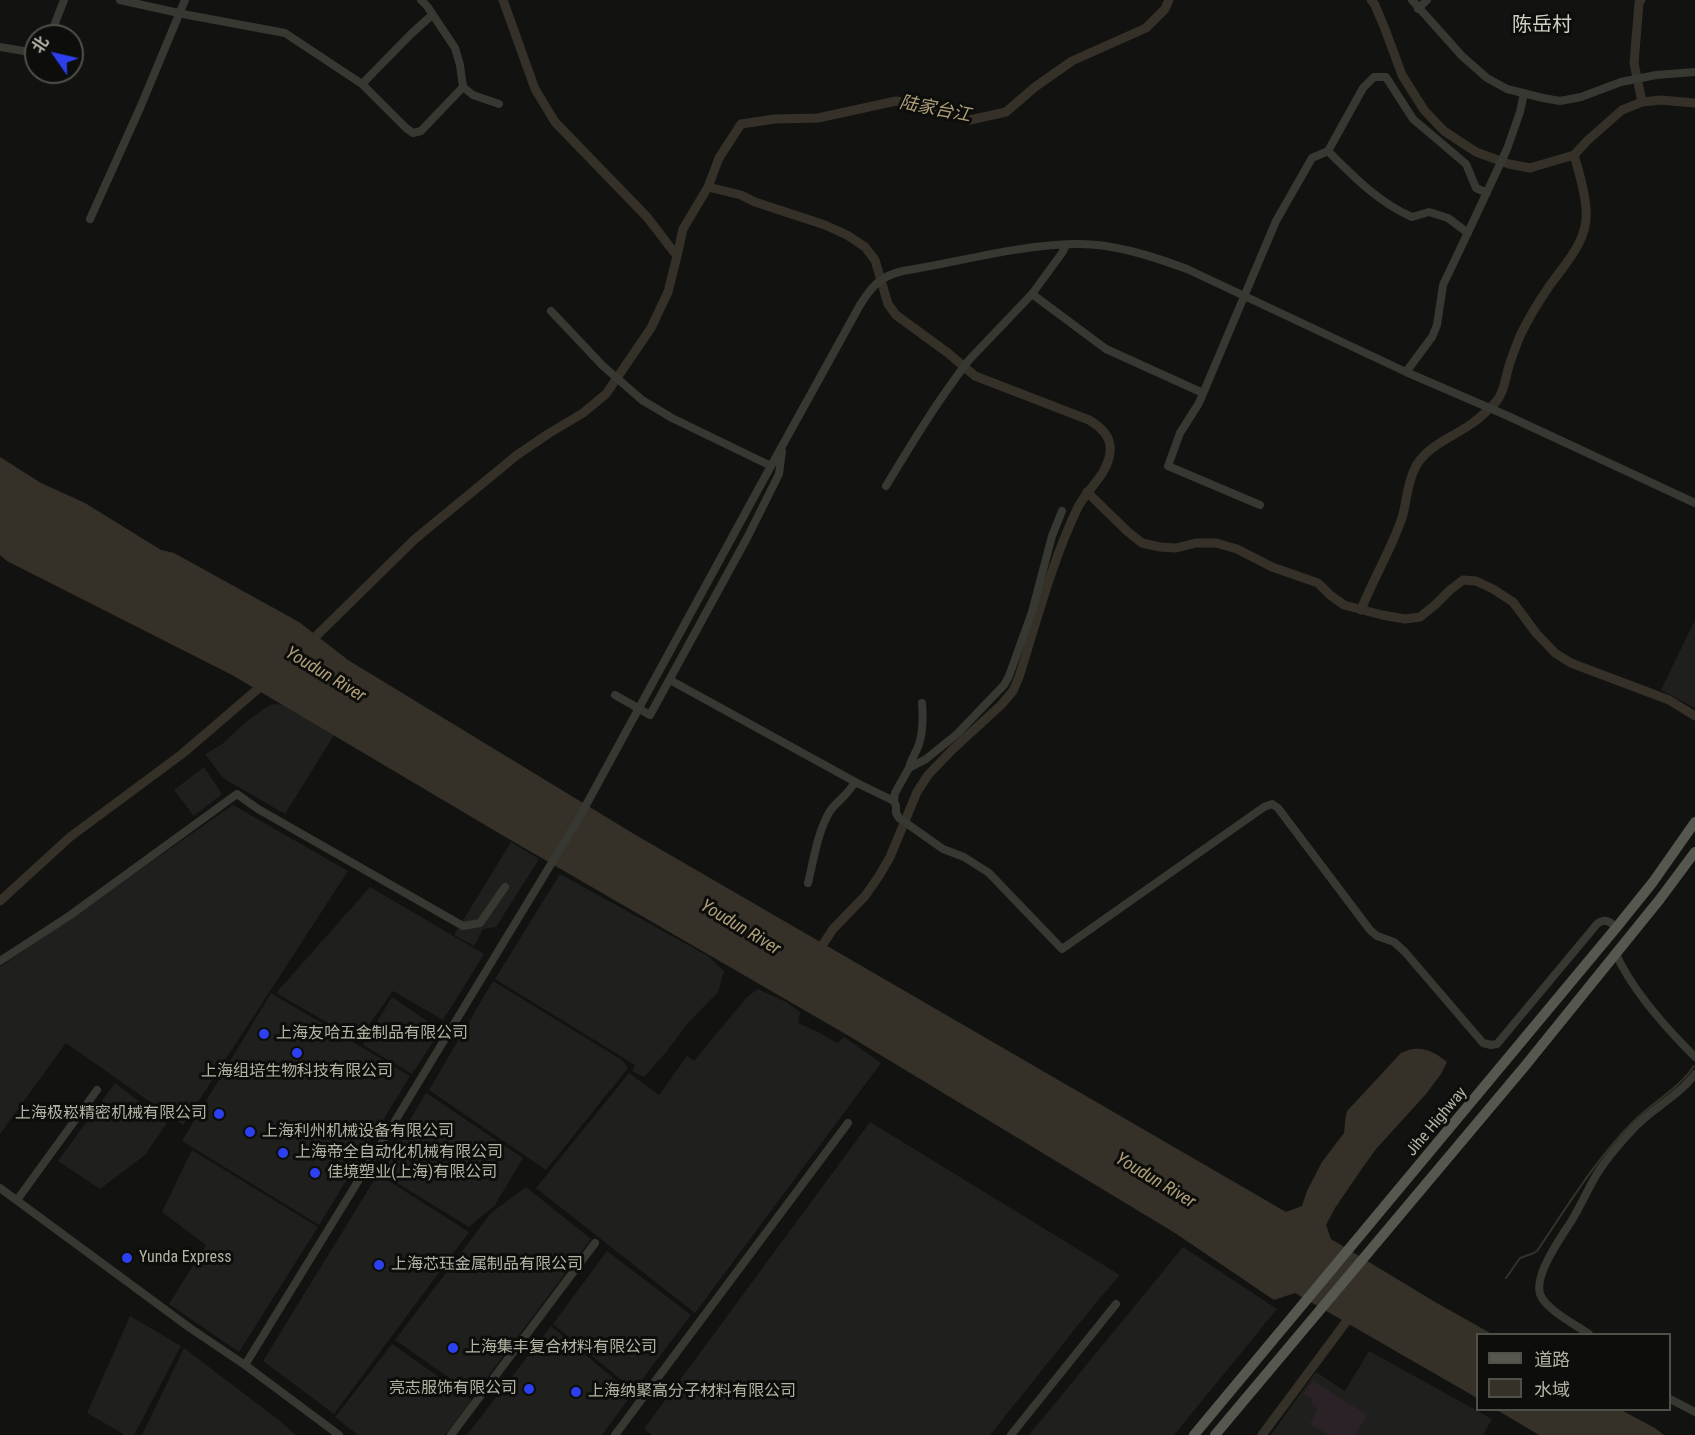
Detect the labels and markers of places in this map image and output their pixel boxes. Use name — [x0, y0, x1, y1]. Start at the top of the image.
place label: 上海友哈五金制品有限公司 — [276, 1024, 468, 1044]
marker: 上海友哈五金制品有限公司 — [257, 1027, 271, 1041]
marker: 上海组培生物科技有限公司 — [290, 1046, 304, 1060]
place label: 上海组培生物科技有限公司 — [201, 1062, 393, 1082]
place label: 上海极崧精密机械有限公司 — [15, 1104, 207, 1124]
marker: 上海极崧精密机械有限公司 — [212, 1107, 226, 1121]
place label: 上海利州机械设备有限公司 — [262, 1122, 454, 1142]
marker: 上海利州机械设备有限公司 — [243, 1125, 257, 1139]
place label: 上海帝全自动化机械有限公司 — [295, 1143, 503, 1163]
marker: 上海帝全自动化机械有限公司 — [276, 1146, 290, 1160]
place label: 佳境塑业(上海)有限公司 — [327, 1163, 497, 1183]
marker: 佳境塑业(上海)有限公司 — [308, 1166, 322, 1180]
place label: Yunda Express — [139, 1248, 232, 1268]
marker: Yunda Express — [120, 1251, 134, 1265]
place label: 上海芯珏金属制品有限公司 — [391, 1255, 583, 1275]
marker: 上海芯珏金属制品有限公司 — [372, 1258, 386, 1272]
place label: 上海集丰复合材料有限公司 — [465, 1338, 657, 1358]
marker: 上海集丰复合材料有限公司 — [446, 1341, 460, 1355]
place label: 亮志服饰有限公司 — [389, 1379, 517, 1399]
marker: 亮志服饰有限公司 — [522, 1382, 536, 1396]
place label: 上海纳聚高分子材料有限公司 — [588, 1382, 796, 1402]
marker: 上海纳聚高分子材料有限公司 — [569, 1385, 583, 1399]

